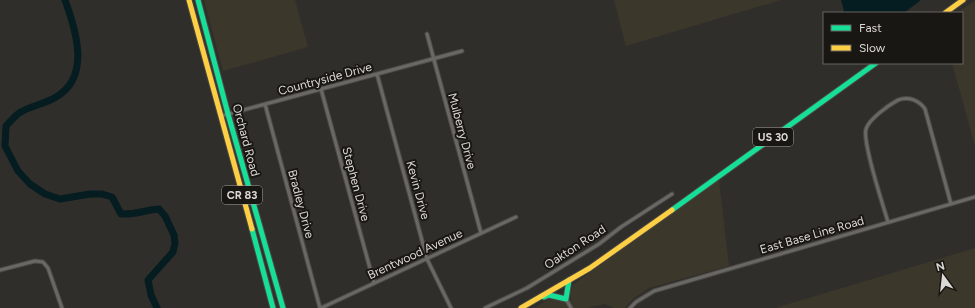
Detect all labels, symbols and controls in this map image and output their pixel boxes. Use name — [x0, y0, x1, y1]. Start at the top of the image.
legend — [823, 12, 963, 64]
text: Fast — [859, 21, 882, 35]
text: Slow — [859, 41, 886, 55]
street label: Countryside Drive — [277, 60, 374, 98]
street label: Mulberry Drive — [445, 91, 479, 171]
street label: Orchard Road — [230, 102, 262, 178]
road number: US 30 — [753, 128, 793, 146]
street label: Stephen Drive — [339, 145, 373, 223]
street label: Kevin Drive — [403, 159, 433, 221]
street label: Bradley Drive — [285, 168, 317, 240]
road number: CR 83 — [222, 186, 262, 204]
street label: East Base Line Road — [758, 213, 866, 257]
street label: Oakton Road — [542, 222, 608, 272]
street label: Brentwood Avenue — [365, 226, 465, 282]
north arrow — [923, 256, 963, 296]
text: N — [935, 259, 946, 274]

